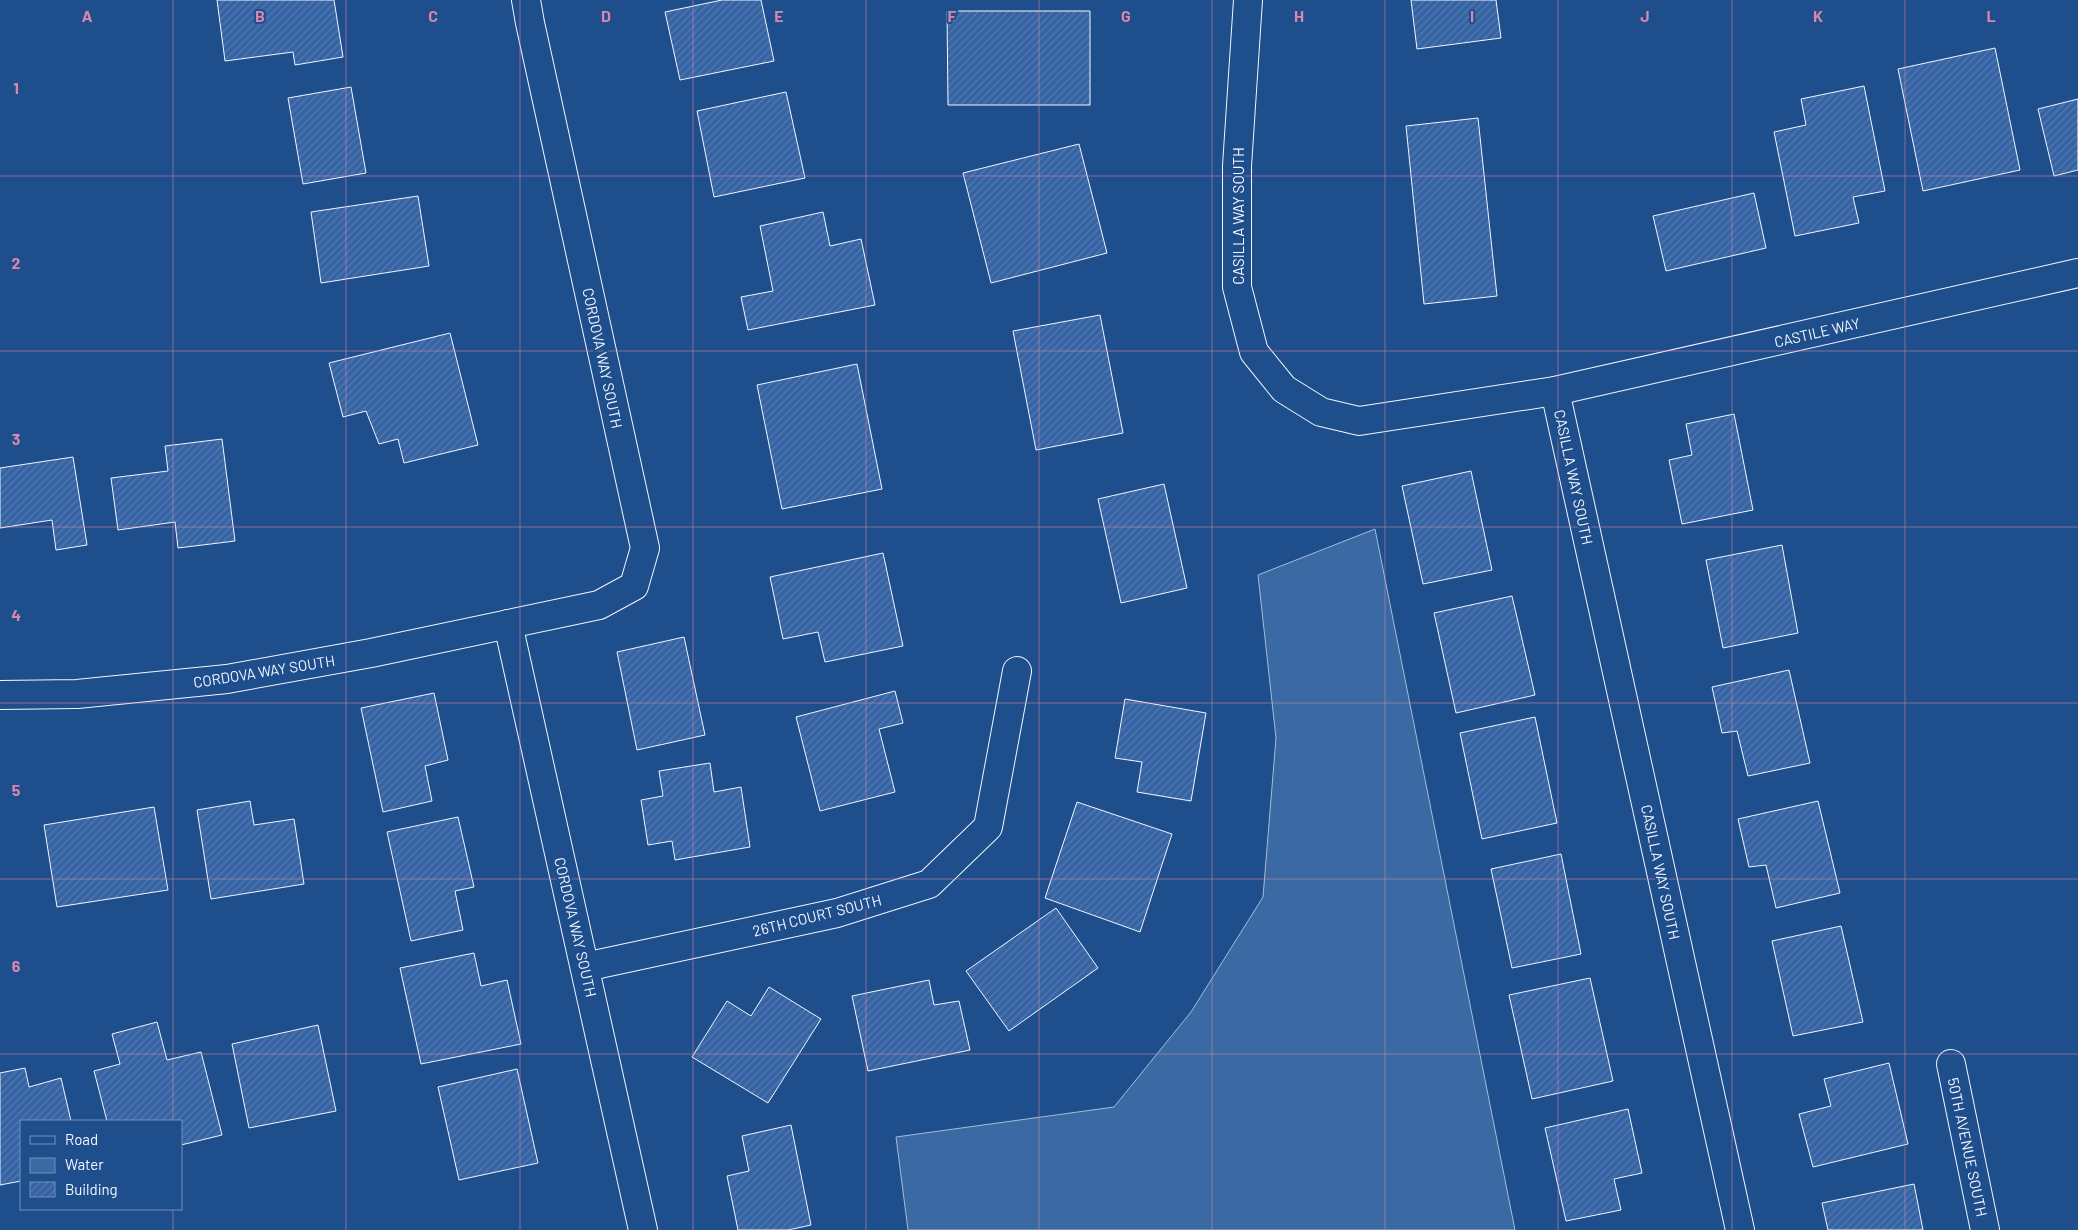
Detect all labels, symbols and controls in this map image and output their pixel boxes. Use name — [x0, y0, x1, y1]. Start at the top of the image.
text: A — [82, 6, 93, 25]
text: B — [255, 6, 265, 25]
text: C — [428, 6, 438, 25]
text: D — [601, 6, 611, 25]
text: E — [774, 6, 784, 25]
text: F — [948, 6, 957, 25]
text: G — [1121, 6, 1131, 25]
text: H — [1294, 6, 1304, 25]
text: I — [1470, 6, 1474, 25]
text: J — [1640, 6, 1650, 25]
text: K — [1813, 6, 1823, 25]
text: L — [1986, 6, 1996, 25]
text: 1 — [13, 78, 19, 97]
street label: CASILLA WAY SOUTH — [1229, 147, 1247, 285]
text: 2 — [12, 253, 21, 272]
street label: CORDOVA WAY SOUTH — [579, 286, 627, 430]
street label: CASTILE WAY — [1772, 313, 1862, 351]
street label: CASILLA WAY SOUTH — [1551, 408, 1597, 546]
text: 3 — [12, 429, 20, 448]
text: 4 — [11, 605, 21, 624]
street label: CORDOVA WAY SOUTH — [192, 651, 336, 691]
text: 5 — [12, 780, 21, 799]
street label: CASILLA WAY SOUTH — [1638, 803, 1684, 941]
street label: CORDOVA WAY SOUTH — [551, 855, 601, 999]
street label: 26TH COURT SOUTH — [751, 890, 883, 940]
text: 6 — [12, 956, 21, 975]
street label: 50TH AVENUE SOUTH — [1944, 1076, 1992, 1218]
legend — [20, 1120, 182, 1210]
text: Road — [65, 1130, 98, 1148]
text: Water — [65, 1155, 104, 1173]
text: Building — [65, 1180, 118, 1198]

